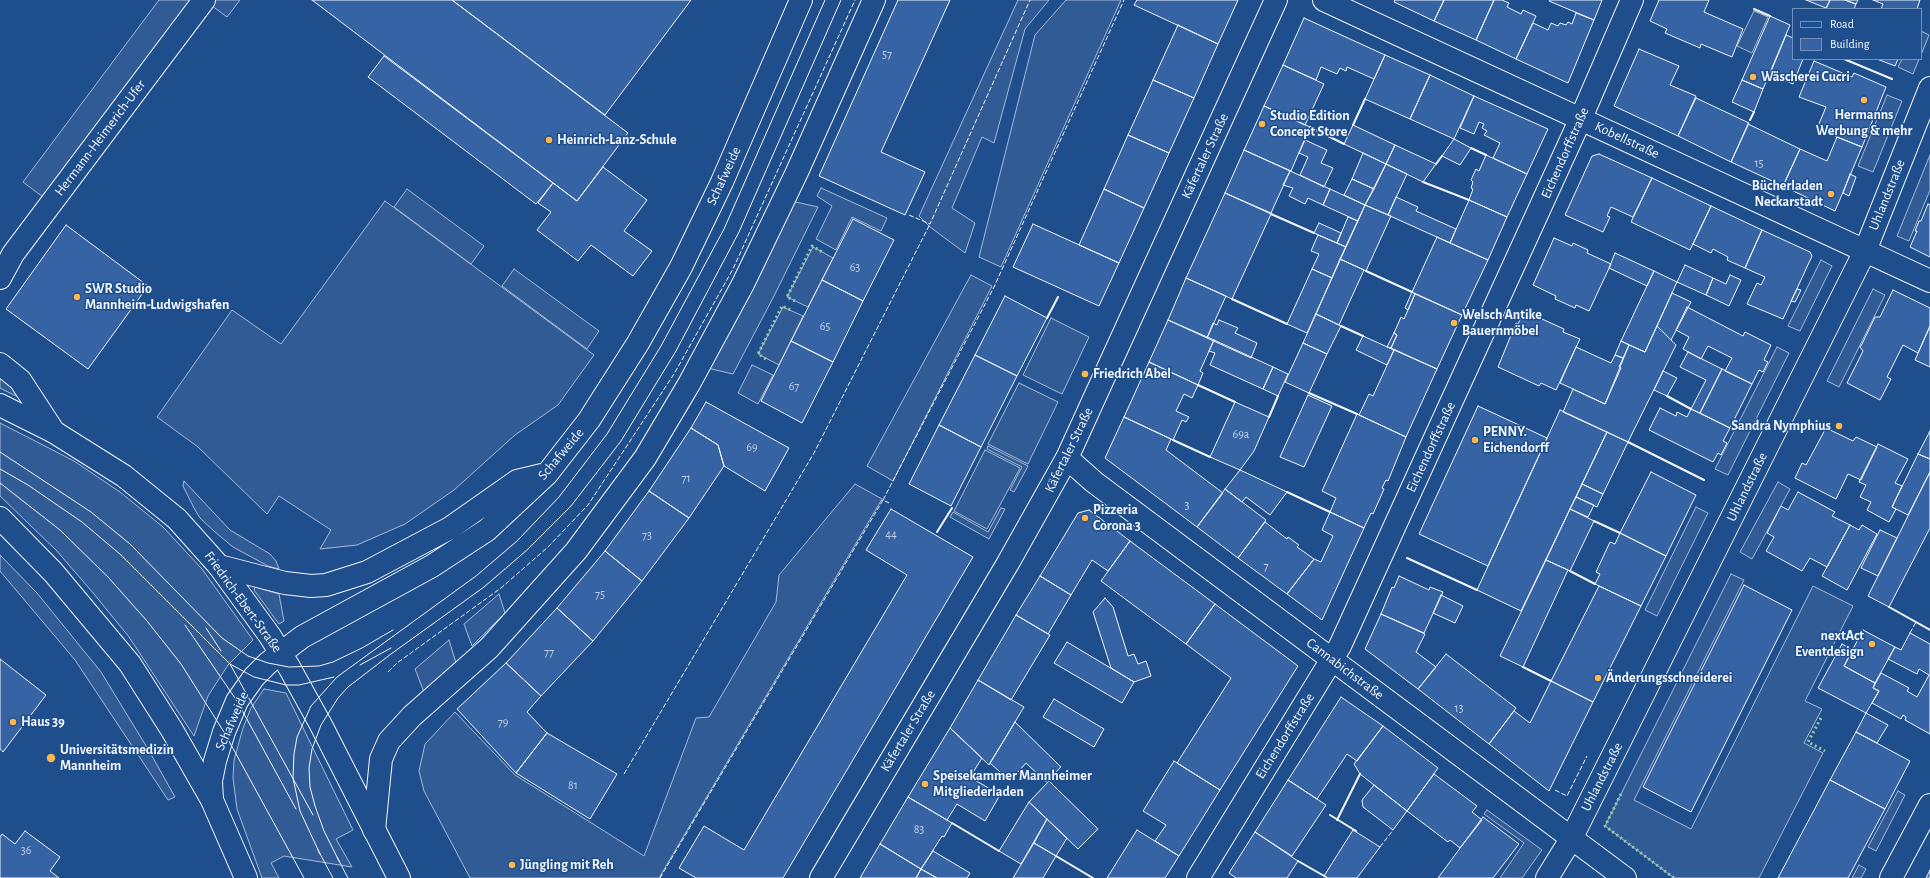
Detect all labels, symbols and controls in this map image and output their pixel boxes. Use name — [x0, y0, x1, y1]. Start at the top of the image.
legend — [1792, 8, 1922, 60]
text: Road — [1830, 18, 1854, 30]
text: Building — [1830, 38, 1870, 50]
house number: 57 — [882, 47, 892, 61]
place label: Wäscherei Cucri — [1761, 69, 1850, 85]
marker: Wäscherei Cucri — [1748, 72, 1758, 82]
street label: Hermann-Heimerich-Ufer — [51, 77, 149, 199]
marker: Hermanns Werbung & mehr — [1859, 95, 1869, 105]
street label: Eichendorffstraße — [1537, 105, 1593, 201]
place label: Hermanns Werbung & mehr — [1816, 107, 1912, 140]
place label: Studio Edition Concept Store — [1270, 108, 1350, 140]
street label: Käfertaler Straße — [1178, 110, 1232, 202]
street label: Kobellstraße — [1592, 118, 1662, 162]
marker: Studio Edition Concept Store — [1257, 119, 1267, 129]
place label: Heinrich-Lanz-Schule — [557, 132, 677, 148]
marker: Heinrich-Lanz-Schule — [544, 135, 554, 145]
street label: Schafweide — [703, 144, 745, 208]
house number: 15 — [1754, 156, 1764, 170]
street label: Uhlandstraße — [1865, 157, 1909, 233]
place label: Bücherladen Neckarstadt — [1752, 178, 1823, 210]
marker: Bücherladen Neckarstadt — [1826, 189, 1836, 199]
house number: 63 — [850, 260, 860, 274]
place label: SWR Studio Mannheim-Ludwigshafen — [85, 281, 229, 314]
marker: SWR Studio Mannheim-Ludwigshafen — [72, 292, 82, 302]
place label: Welsch Antike Bauernmöbel — [1462, 307, 1542, 340]
marker: Welsch Antike Bauernmöbel — [1449, 318, 1459, 328]
house number: 65 — [820, 319, 830, 333]
place label: Friedrich Abel — [1093, 366, 1171, 382]
marker: Friedrich Abel — [1080, 369, 1090, 379]
house number: 67 — [789, 379, 799, 393]
street label: Eichendorffstraße — [1403, 399, 1459, 495]
street label: Käfertaler Straße — [1041, 405, 1097, 495]
place label: Sandra Nymphius — [1731, 418, 1831, 434]
marker: Sandra Nymphius — [1834, 421, 1844, 431]
place label: PENNY. Eichendorff — [1483, 424, 1549, 456]
street label: Schafweide — [534, 425, 588, 483]
house number: 69a — [1233, 427, 1249, 441]
marker: PENNY. Eichendorff — [1470, 435, 1480, 445]
house number: 69 — [746, 440, 758, 454]
street label: Uhlandstraße — [1723, 450, 1771, 524]
house number: 71 — [681, 471, 691, 485]
house number: 3 — [1185, 498, 1189, 512]
place label: Pizzeria Corona 3 — [1093, 502, 1141, 534]
marker: Pizzeria Corona 3 — [1080, 513, 1090, 523]
house number: 44 — [885, 527, 897, 541]
house number: 73 — [642, 528, 652, 542]
street label: Friedrich-Ebert-Straße — [201, 548, 285, 656]
house number: 7 — [1263, 559, 1269, 573]
house number: 75 — [595, 587, 605, 601]
place label: nextAct Eventdesign — [1795, 628, 1864, 660]
street label: Cannabichstraße — [1303, 635, 1387, 703]
marker: nextAct Eventdesign — [1867, 639, 1877, 649]
house number: 77 — [544, 645, 554, 659]
place label: Änderungsschneiderei — [1606, 670, 1732, 686]
marker: Änderungsschneiderei — [1593, 673, 1603, 683]
street label: Käfertaler Straße — [877, 687, 939, 775]
street label: Schafweide — [212, 689, 252, 753]
street label: Eichendorffstraße — [1252, 690, 1318, 782]
house number: 13 — [1454, 701, 1464, 715]
place label: Haus 39 — [21, 714, 65, 730]
house number: 79 — [498, 715, 508, 729]
marker: Haus 39 — [8, 717, 18, 727]
street label: Uhlandstraße — [1577, 740, 1627, 814]
place label: Universitätsmedizin Mannheim — [60, 742, 174, 774]
marker: Universitätsmedizin Mannheim — [45, 752, 57, 764]
place label: Speisekammer Mannheimer Mitgliederladen — [933, 768, 1092, 800]
house number: 81 — [568, 778, 578, 792]
marker: Speisekammer Mannheimer Mitgliederladen — [920, 779, 930, 789]
house number: 83 — [914, 822, 924, 836]
house number: 36 — [21, 843, 31, 857]
place label: Jüngling mit Reh — [520, 857, 614, 873]
marker: Jüngling mit Reh — [507, 860, 517, 870]

